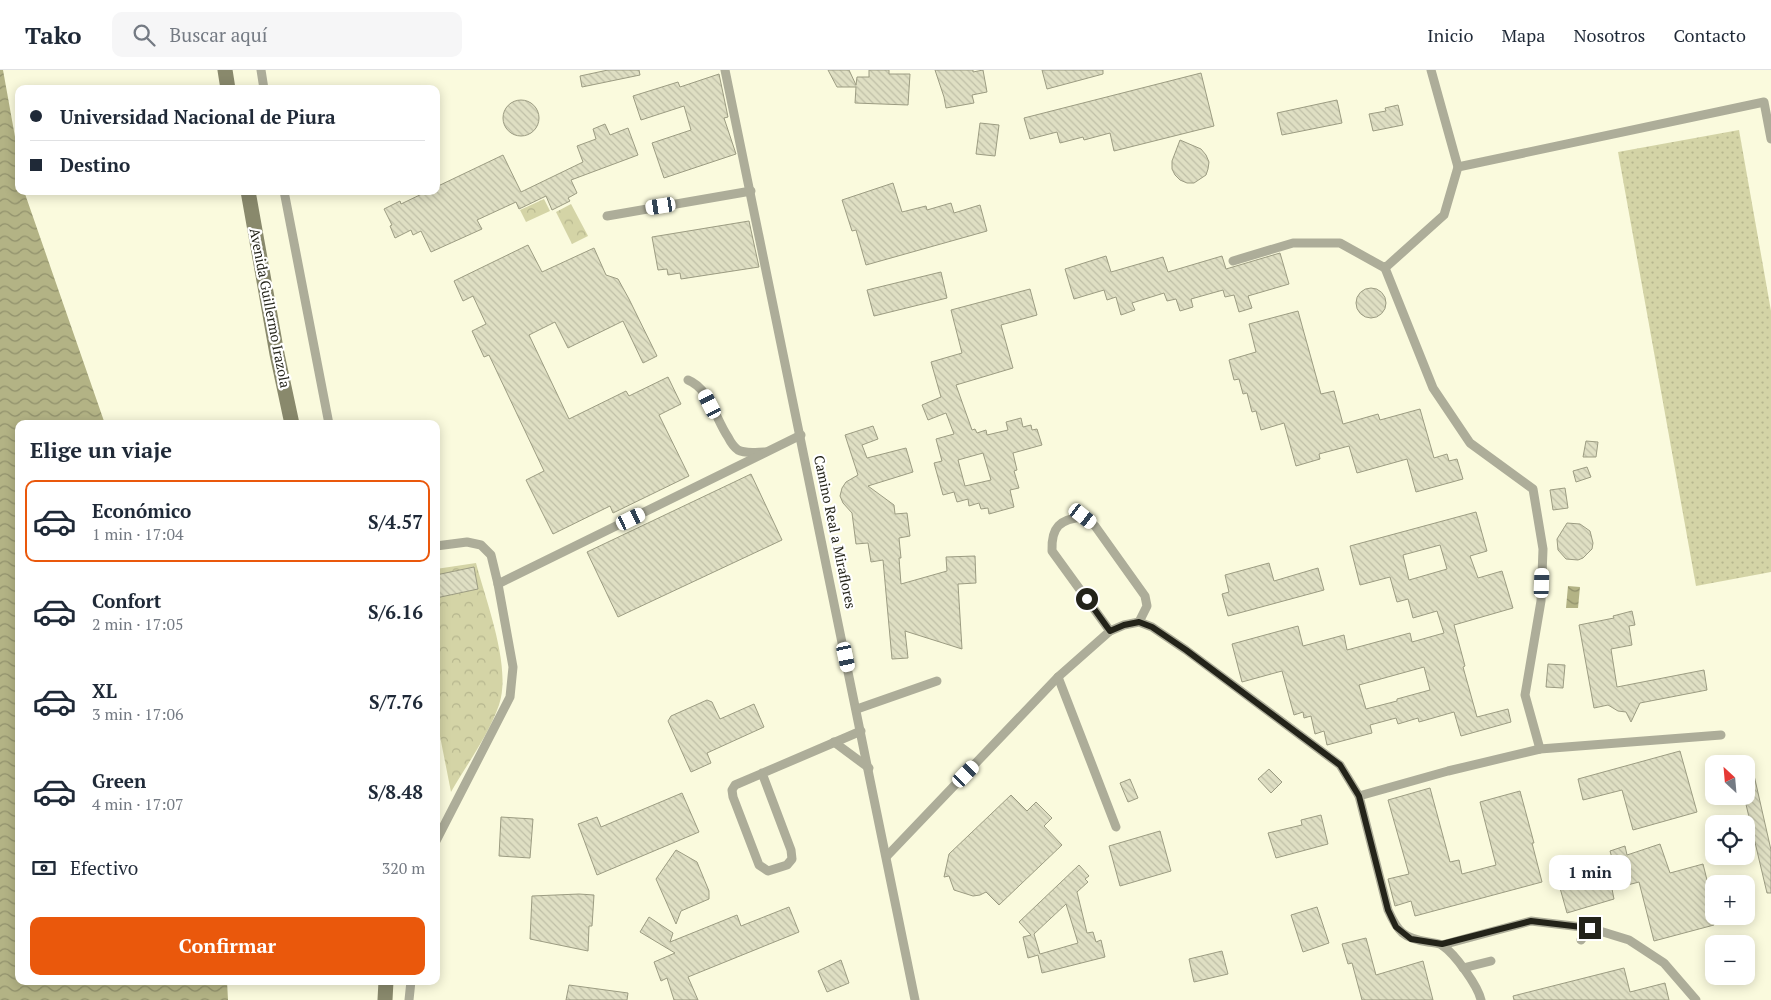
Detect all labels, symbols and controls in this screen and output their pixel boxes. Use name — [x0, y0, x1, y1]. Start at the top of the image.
search box — [112, 12, 462, 57]
text: Tako — [25, 19, 82, 51]
icon: search — [130, 21, 158, 49]
text: Buscar aquí — [170, 22, 267, 47]
text: Inicio — [1427, 23, 1473, 47]
text: Mapa — [1501, 23, 1545, 47]
text: Nosotros — [1573, 23, 1645, 47]
text: Contacto — [1673, 23, 1746, 47]
text: Universidad Nacional de Piura — [60, 104, 336, 129]
text: Destino — [60, 152, 130, 177]
car — [645, 196, 676, 216]
street label: Avenida Guillermo Irazola — [246, 226, 295, 389]
car — [696, 387, 723, 421]
text: Elige un viaje — [30, 435, 172, 464]
street label: Camino Real a Miraflores — [810, 453, 861, 610]
text: Económico — [92, 498, 191, 523]
icon: car — [32, 499, 77, 544]
car — [1066, 501, 1099, 531]
car — [614, 506, 647, 532]
text: S/4.57 — [368, 509, 423, 534]
text: 1 min · 17:04 — [92, 523, 184, 545]
car — [1533, 568, 1550, 598]
text: Confort — [92, 588, 161, 613]
route start — [1076, 588, 1098, 610]
icon: car — [32, 589, 77, 634]
text: S/6.16 — [368, 599, 423, 624]
text: 2 min · 17:05 — [92, 613, 184, 635]
car — [835, 641, 856, 673]
text: XL — [92, 678, 117, 703]
icon: car — [32, 679, 77, 724]
text: S/7.76 — [369, 689, 423, 714]
text: 3 min · 17:06 — [92, 703, 184, 725]
north arrow — [1705, 755, 1755, 805]
map controls — [1705, 755, 1755, 985]
car — [950, 758, 981, 790]
text: Green — [92, 768, 146, 793]
icon: car — [32, 769, 77, 814]
text: S/8.48 — [368, 779, 423, 804]
text: 4 min · 17:07 — [92, 793, 184, 815]
button: locate — [1705, 815, 1755, 865]
icon: cash — [30, 854, 58, 882]
text: Efectivo — [70, 855, 138, 880]
callout: 1 min — [1549, 856, 1631, 890]
text: 320 m — [382, 857, 425, 879]
text: 1 min — [1568, 861, 1612, 883]
button: + — [1705, 875, 1755, 925]
button: Confirmar — [30, 917, 425, 975]
route end — [1579, 917, 1601, 939]
button: − — [1705, 935, 1755, 985]

